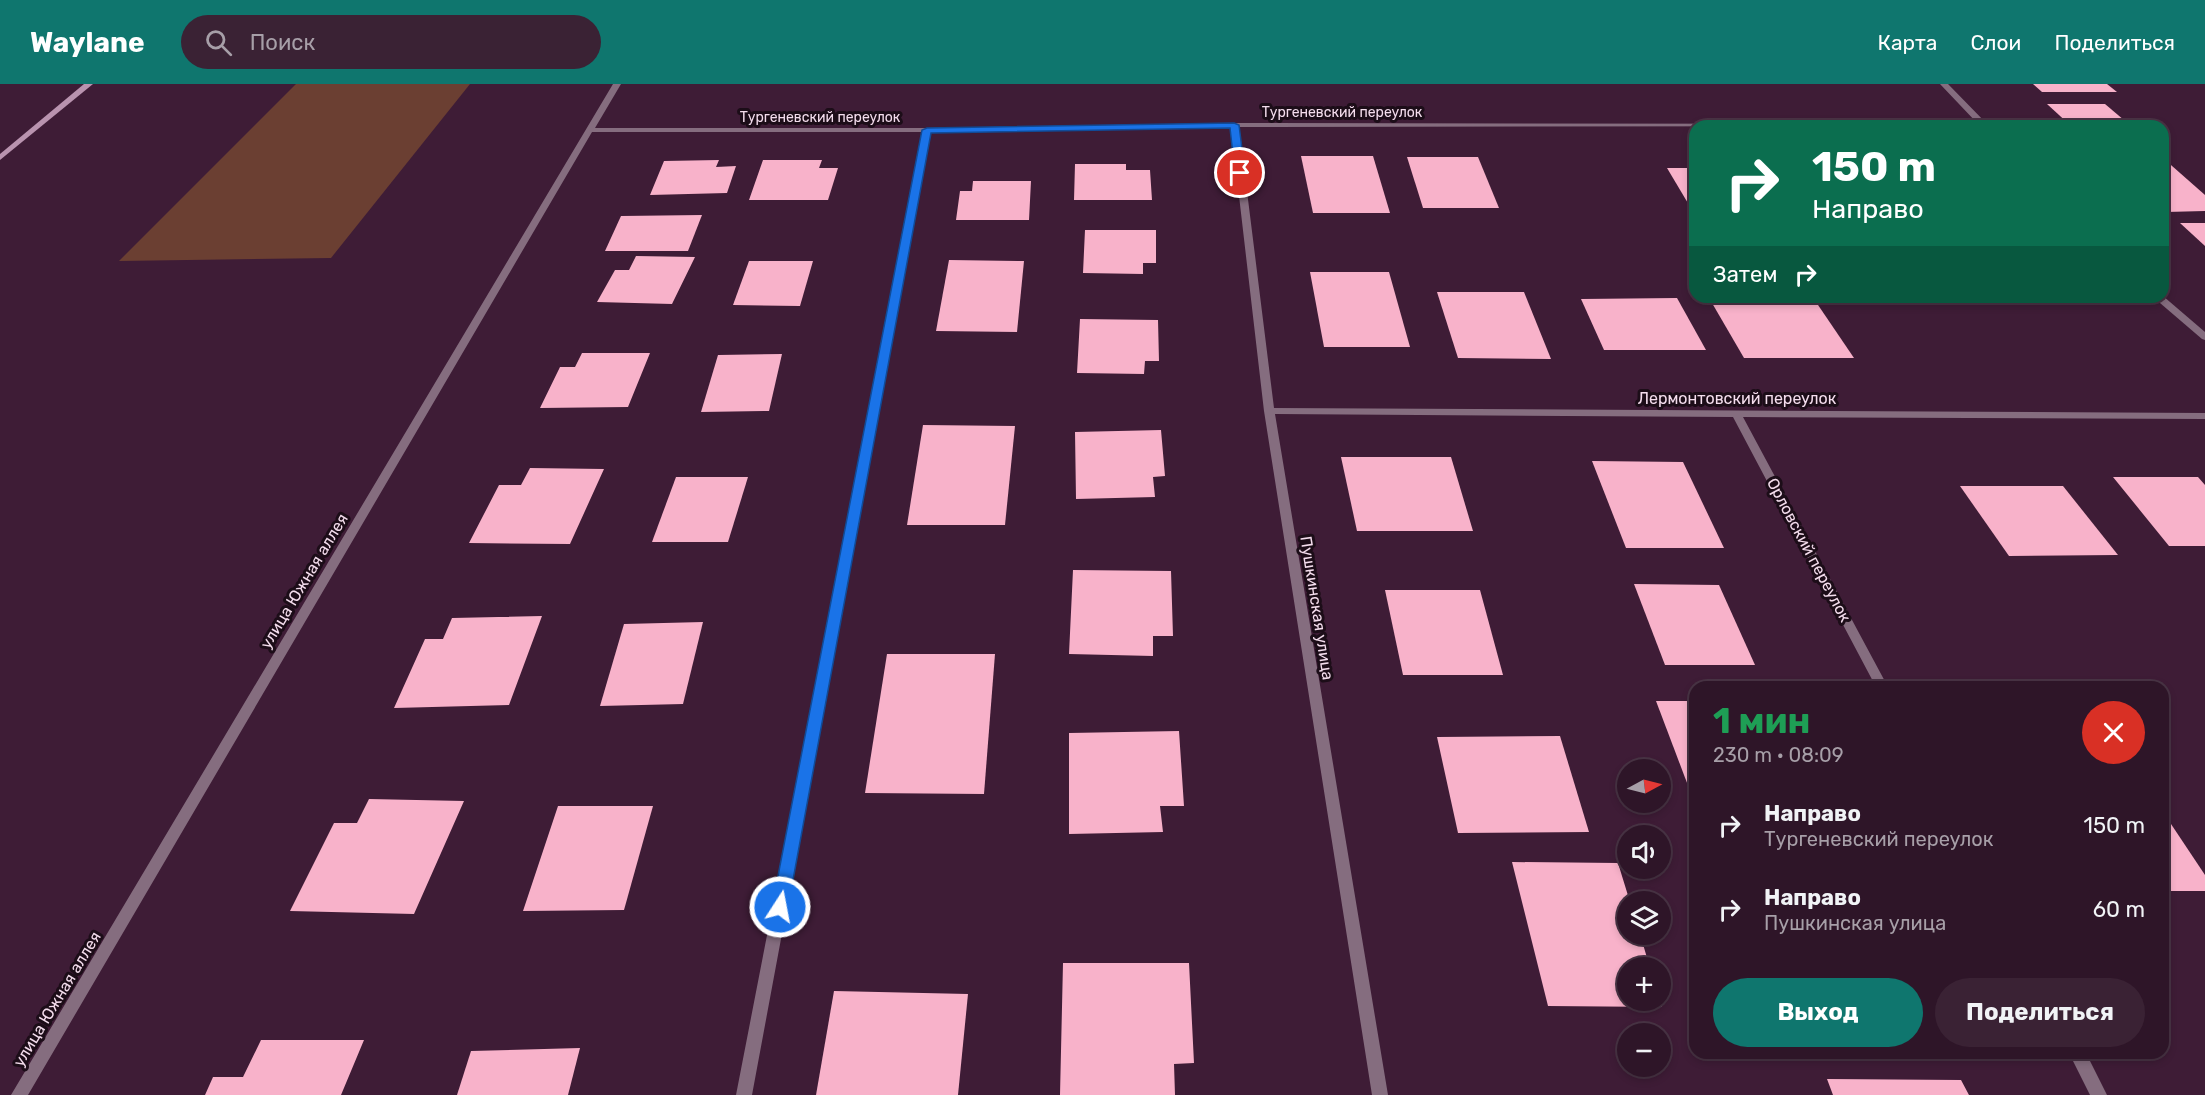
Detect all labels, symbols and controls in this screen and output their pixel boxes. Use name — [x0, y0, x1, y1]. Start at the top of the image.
search box — [181, 15, 601, 69]
text: Waylane — [30, 26, 145, 59]
icon: search — [202, 26, 235, 59]
text: Поиск — [250, 29, 315, 56]
text: Карта — [1877, 30, 1937, 55]
text: Слои — [1970, 30, 2021, 55]
text: Поделиться — [2054, 30, 2175, 55]
street label: Тургеневский переулок — [1262, 104, 1423, 121]
street label: Тургеневский переулок — [740, 109, 901, 126]
text: 150 m — [1812, 142, 1936, 192]
icon: right — [1713, 144, 1791, 222]
pin — [1214, 147, 1265, 198]
icon: arrive — [1223, 156, 1256, 189]
text: Направо — [1812, 193, 1924, 225]
icon: right — [1789, 258, 1822, 291]
text: Затем — [1713, 261, 1777, 288]
street label: Лермонтовский переулок — [1638, 389, 1837, 408]
street label: Орловский переулок — [1763, 475, 1855, 626]
street label: улица Южная аллея — [256, 510, 352, 652]
street label: Пушкинская улица — [1296, 535, 1338, 681]
text: 1 мин — [1713, 699, 1811, 742]
button: close — [2082, 701, 2145, 764]
text: 230 m · 08:09 — [1713, 743, 1844, 767]
north arrow — [1617, 759, 1671, 813]
map controls — [1617, 759, 1671, 1077]
text: Направо — [1764, 800, 1861, 827]
icon: right — [1713, 809, 1746, 842]
text: 150 m — [2084, 812, 2145, 839]
button: sound — [1617, 825, 1671, 879]
text: Тургеневский переулок — [1764, 827, 1994, 851]
position arrow — [748, 875, 812, 939]
text: Направо — [1764, 884, 1861, 911]
button: layers — [1617, 891, 1671, 945]
icon: right — [1713, 893, 1746, 926]
text: 60 m — [2093, 896, 2145, 923]
text: Пушкинская улица — [1764, 911, 1946, 935]
street label: улица Южная аллея — [9, 928, 105, 1070]
button: + — [1617, 957, 1671, 1011]
button: Выход — [1713, 978, 1923, 1047]
button: Поделиться — [1935, 978, 2145, 1047]
button: − — [1617, 1023, 1671, 1077]

